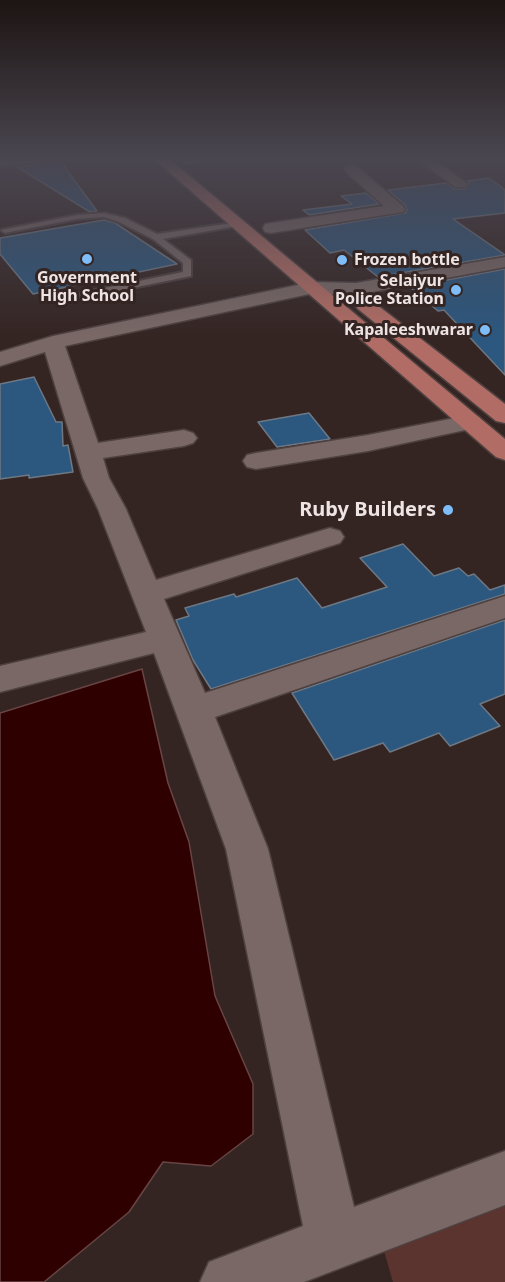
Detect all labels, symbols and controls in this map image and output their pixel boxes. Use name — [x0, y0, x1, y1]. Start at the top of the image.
place label: Frozen bottle — [354, 250, 460, 270]
marker: Government High School — [80, 252, 94, 266]
marker: Frozen bottle — [335, 253, 349, 267]
place label: Government High School — [37, 268, 137, 306]
place label: Selaiyur Police Station — [335, 271, 444, 309]
marker: Selaiyur Police Station — [449, 283, 463, 297]
place label: Kapaleeshwarar — [344, 320, 473, 340]
marker: Kapaleeshwarar — [478, 323, 492, 337]
place label: Ruby Builders — [299, 498, 436, 522]
marker: Ruby Builders — [441, 503, 455, 517]

